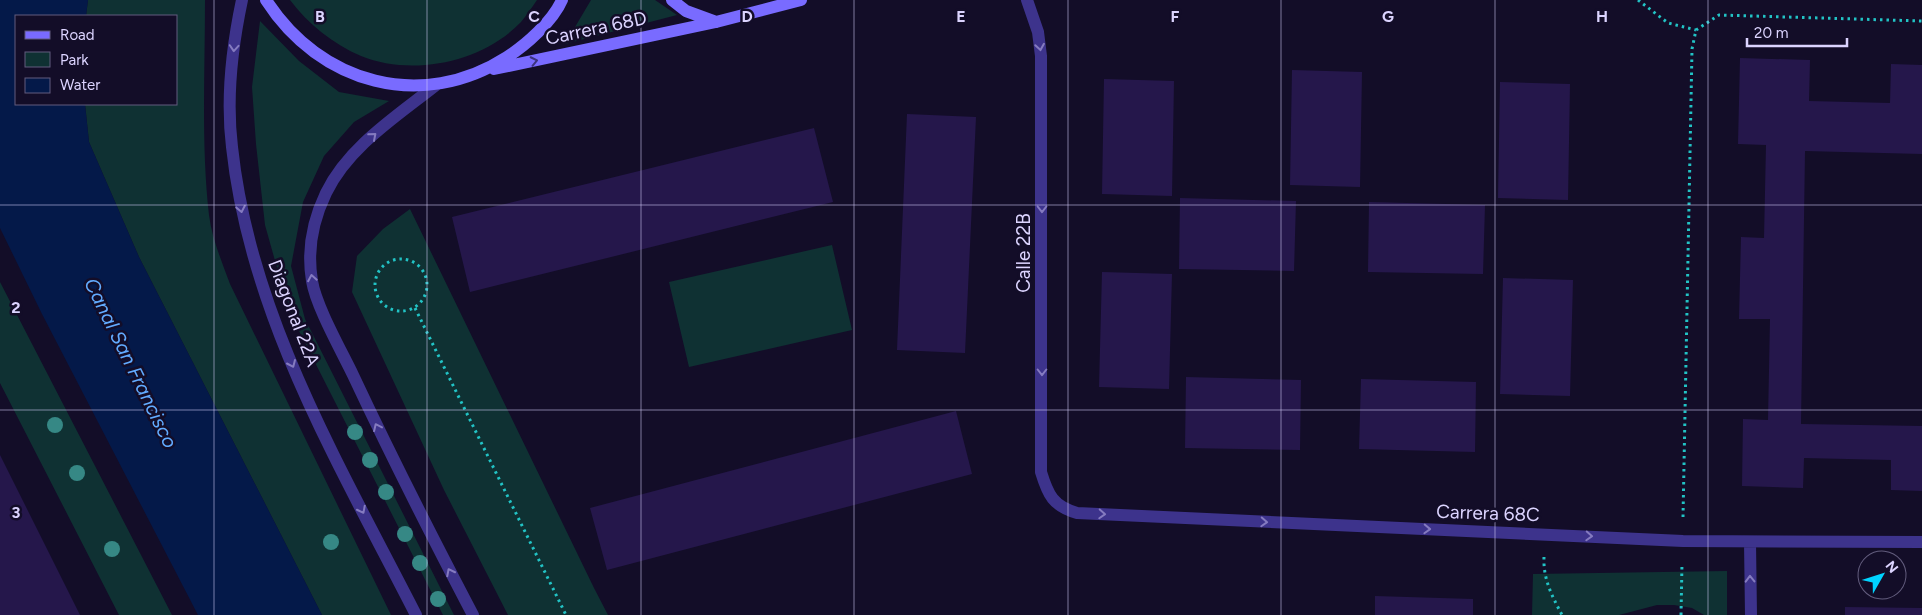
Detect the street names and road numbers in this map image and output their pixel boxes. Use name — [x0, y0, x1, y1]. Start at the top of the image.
street label: Carrera 68D — [543, 6, 649, 50]
street label: Calle 22B — [1012, 213, 1035, 293]
street label: Diagonal 22A — [263, 256, 325, 370]
street label: Carrera 68C — [1436, 500, 1540, 526]

